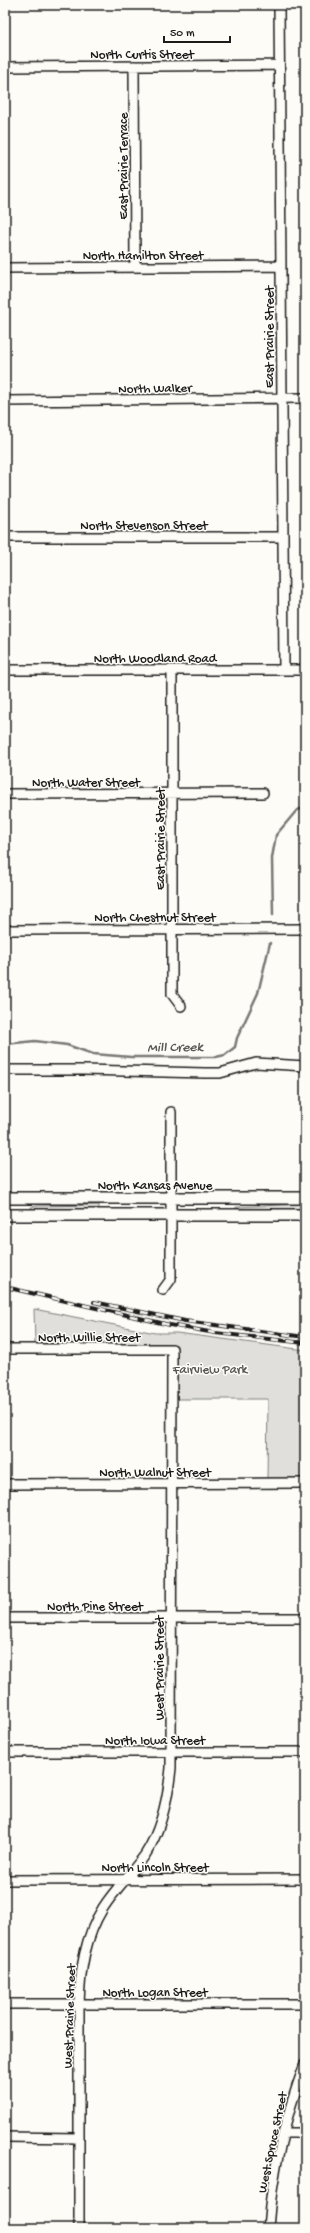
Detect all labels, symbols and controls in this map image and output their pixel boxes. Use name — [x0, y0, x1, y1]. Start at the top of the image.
scale bar — [164, 18, 230, 44]
text: 50 m — [170, 27, 195, 41]
street label: North Curtis Street — [90, 48, 195, 63]
street label: East Prairie Terrace — [117, 112, 132, 219]
street label: North Hamilton Street — [83, 249, 205, 264]
street label: East Prairie Street — [263, 284, 278, 388]
street label: North Walker — [118, 381, 193, 398]
street label: North Stevenson Street — [80, 519, 209, 534]
street label: North Woodland Road — [94, 652, 218, 667]
street label: North Water Street — [32, 776, 142, 791]
street label: East Prairie Street — [154, 786, 169, 890]
street label: North Chestnut Street — [94, 911, 217, 926]
water label: Mill Creek — [147, 1039, 205, 1057]
street label: North Kansas Avenue — [98, 1179, 213, 1194]
street label: North Willie Street — [38, 1331, 142, 1346]
park label: Fairview Park — [172, 1363, 248, 1378]
street label: North Walnut Street — [99, 1466, 213, 1481]
street label: North Pine Street — [47, 1600, 145, 1615]
street label: West Prairie Street — [153, 1614, 168, 1720]
street label: North Iowa Street — [105, 1734, 207, 1749]
street label: North Lincoln Street — [102, 1861, 210, 1876]
street label: West Prairie Street — [61, 1962, 80, 2069]
street label: North Logan Street — [102, 1986, 209, 2001]
street label: West Spruce Street — [255, 2089, 292, 2194]

